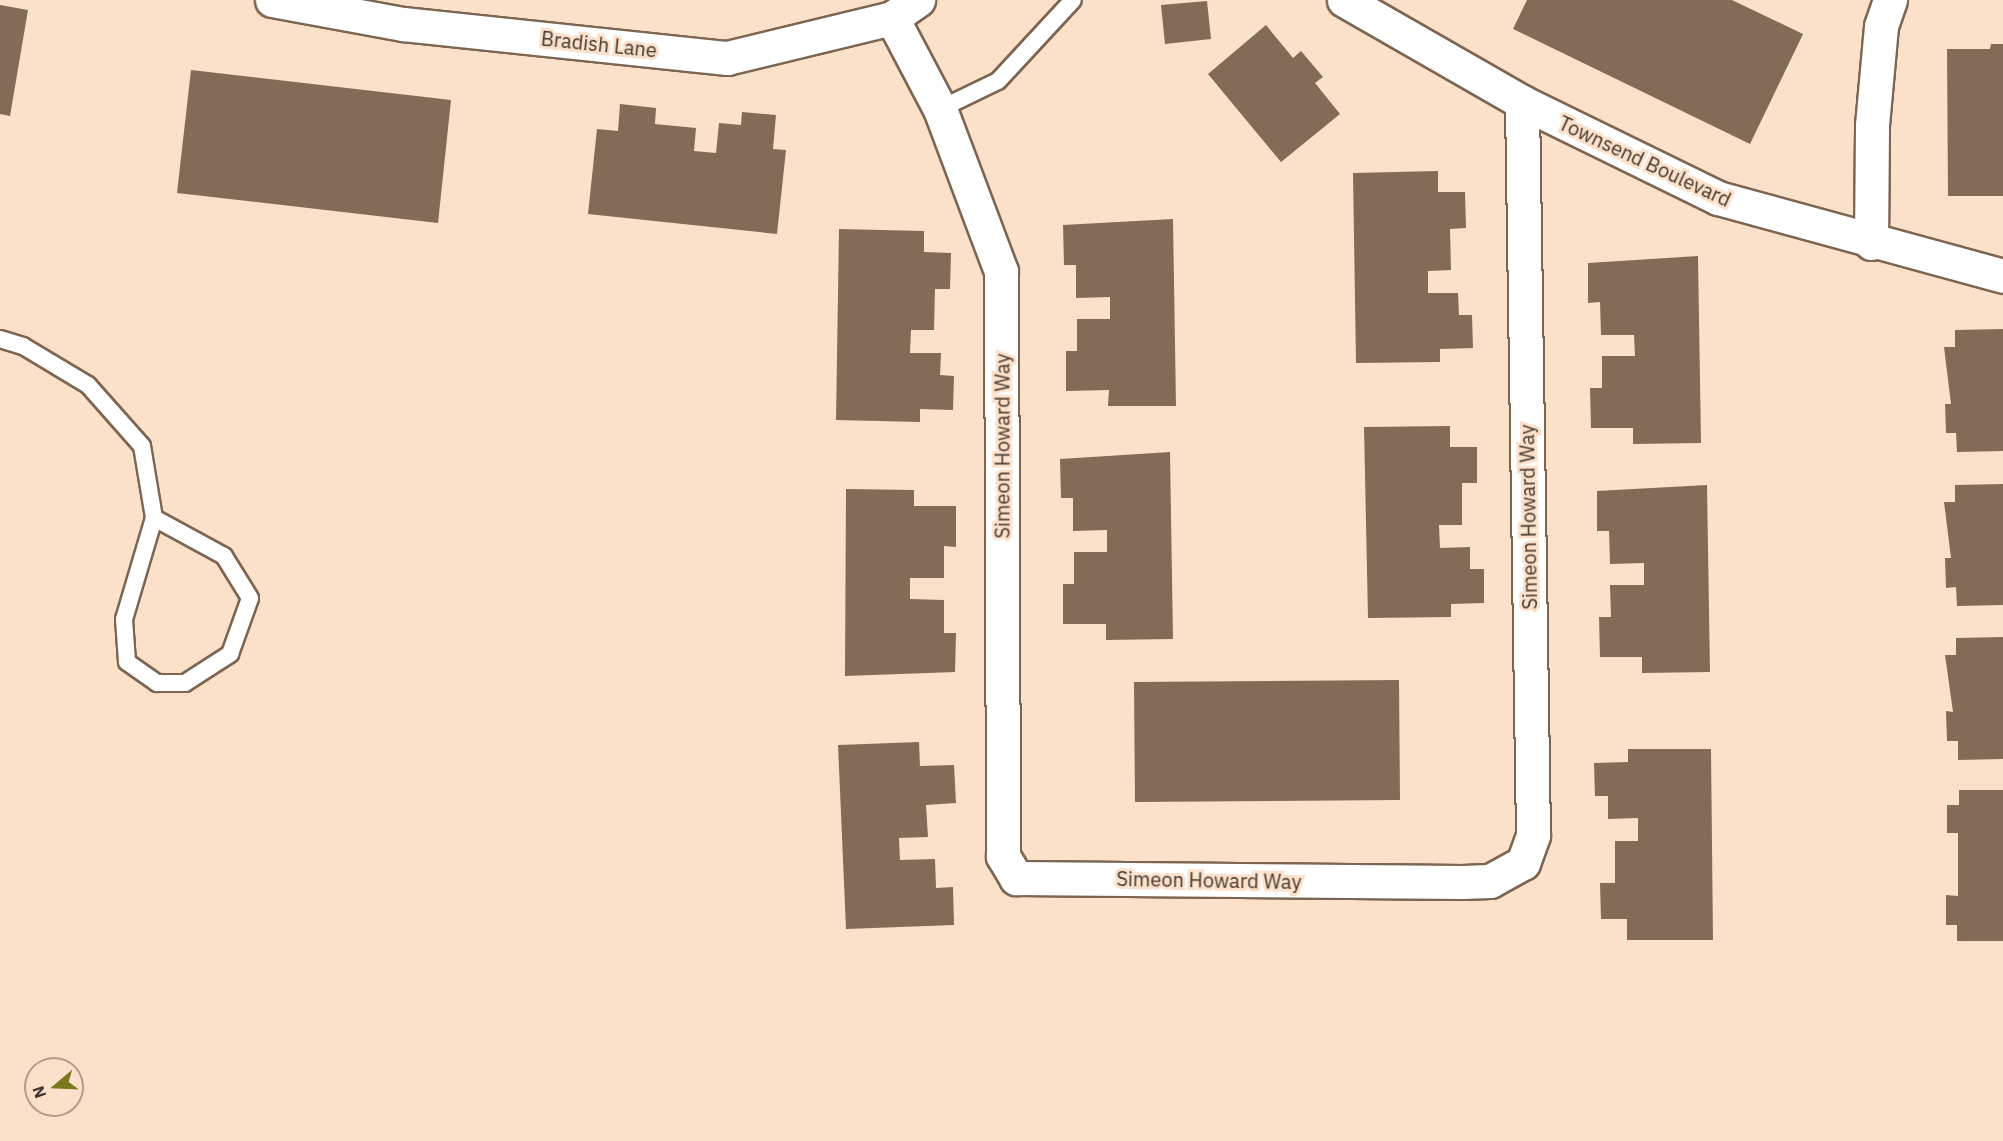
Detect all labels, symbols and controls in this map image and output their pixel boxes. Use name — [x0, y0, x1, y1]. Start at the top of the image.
street label: Bradish Lane — [540, 26, 658, 62]
street label: Townsend Boulevard — [1555, 111, 1735, 211]
street label: Simeon Howard Way — [990, 353, 1014, 539]
street label: Simeon Howard Way — [1514, 424, 1542, 610]
street label: Simeon Howard Way — [1116, 866, 1302, 894]
north arrow — [24, 1057, 84, 1117]
text: N — [28, 1083, 50, 1101]

